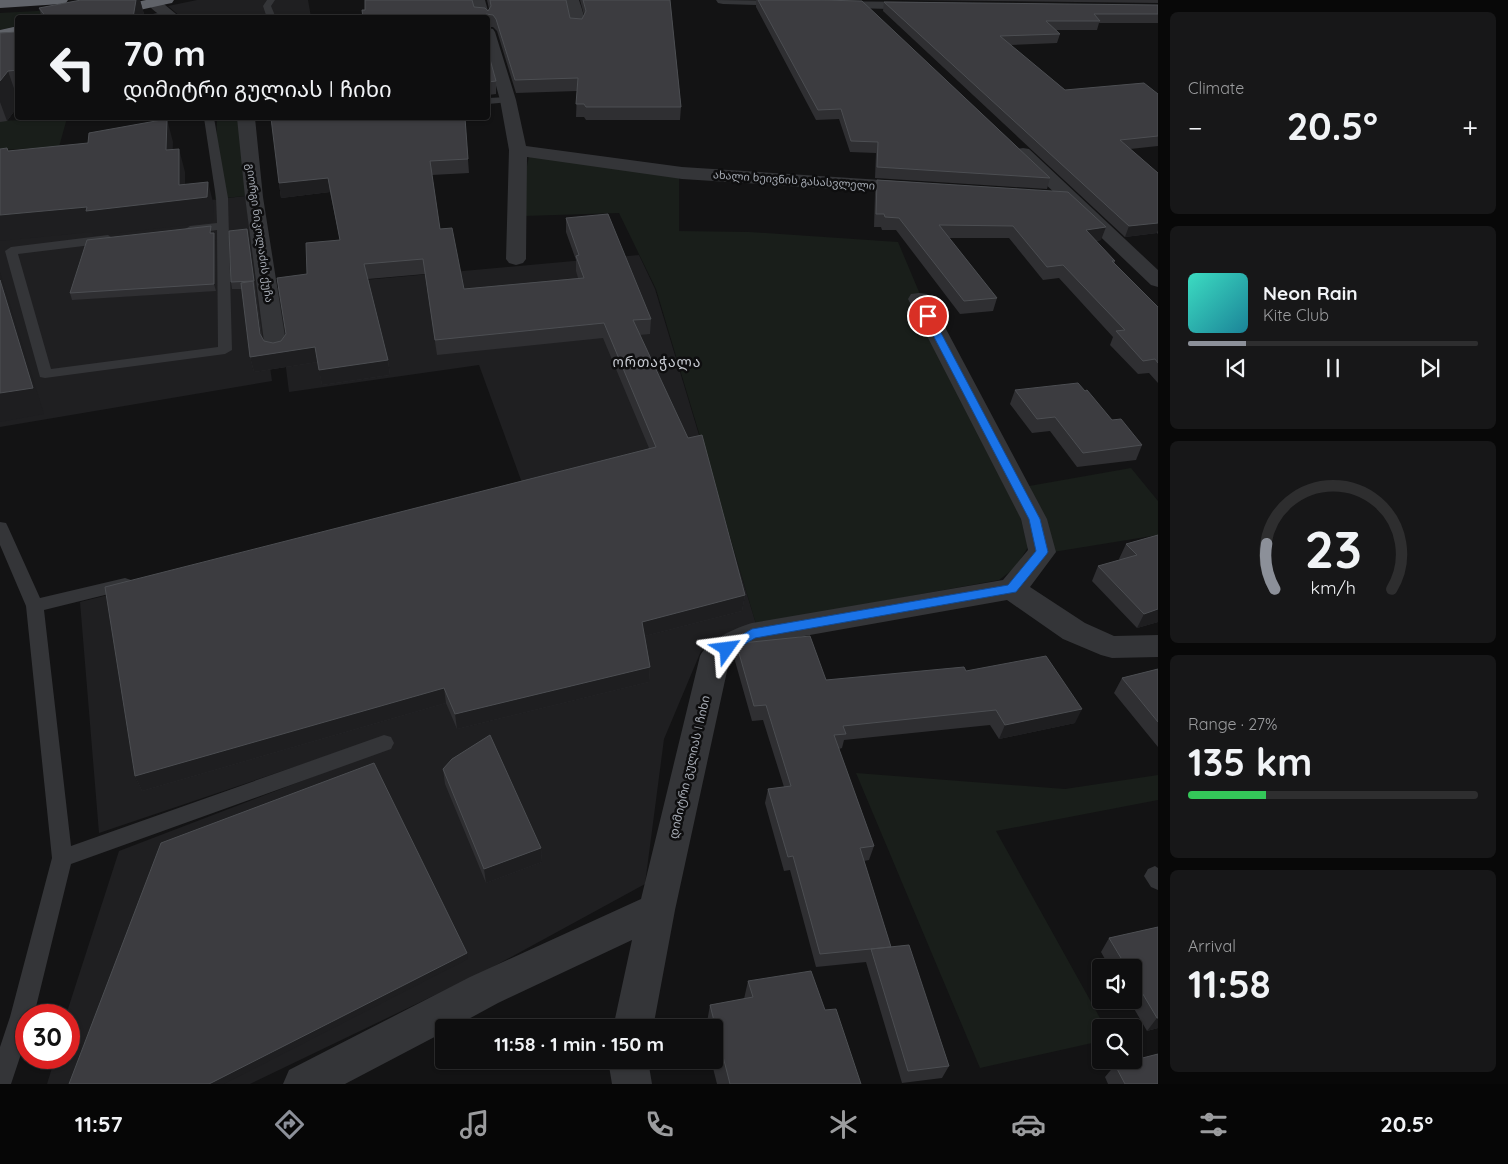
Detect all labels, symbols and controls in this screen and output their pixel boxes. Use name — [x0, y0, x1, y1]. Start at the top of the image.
text: 70 m — [123, 31, 206, 75]
icon: left — [40, 35, 105, 100]
text: დიმიტრი გულიას I ჩიხი — [123, 75, 392, 103]
text: Climate — [1188, 78, 1244, 98]
text: 20.5° — [1287, 102, 1378, 150]
text: − — [1188, 110, 1203, 145]
text: + — [1462, 110, 1478, 145]
street label: გიორგი ნიკოლაძის ქუჩა — [243, 163, 277, 303]
street label: ახალი ხეივნის გასასვლელი — [712, 167, 876, 193]
text: Neon Rain — [1263, 281, 1358, 305]
pin — [907, 295, 949, 337]
icon: arrive — [914, 302, 942, 330]
text: Kite Club — [1263, 305, 1329, 325]
district label: ორთაჭალა — [612, 353, 702, 371]
icon: previous — [1222, 354, 1250, 382]
icon: pause — [1319, 354, 1347, 382]
icon: next — [1416, 354, 1444, 382]
text: 23 — [1304, 516, 1362, 581]
text: km/h — [1310, 576, 1356, 598]
position arrow — [700, 622, 752, 674]
street label: დიმიტრი გულიას I ჩიხი — [665, 694, 714, 840]
text: Range · 27% — [1188, 714, 1277, 734]
text: 135 km — [1188, 738, 1312, 786]
text: Arrival — [1188, 936, 1236, 956]
map controls — [1092, 959, 1142, 1069]
button: sound — [1092, 959, 1142, 1009]
text: 11:58 — [1188, 960, 1271, 1008]
speed limit sign: 30 — [15, 1004, 80, 1069]
button: search — [1092, 1019, 1142, 1069]
text: 11:58 · 1 min · 150 m — [494, 1032, 664, 1056]
icon: directions — [272, 1107, 307, 1142]
icon: music — [457, 1107, 492, 1142]
icon: phone — [642, 1107, 677, 1142]
icon: climate — [826, 1107, 861, 1142]
icon: car — [1011, 1107, 1046, 1142]
icon: filters — [1196, 1107, 1231, 1142]
text: 11:57 — [75, 1110, 123, 1138]
text: 20.5° — [1380, 1110, 1433, 1138]

